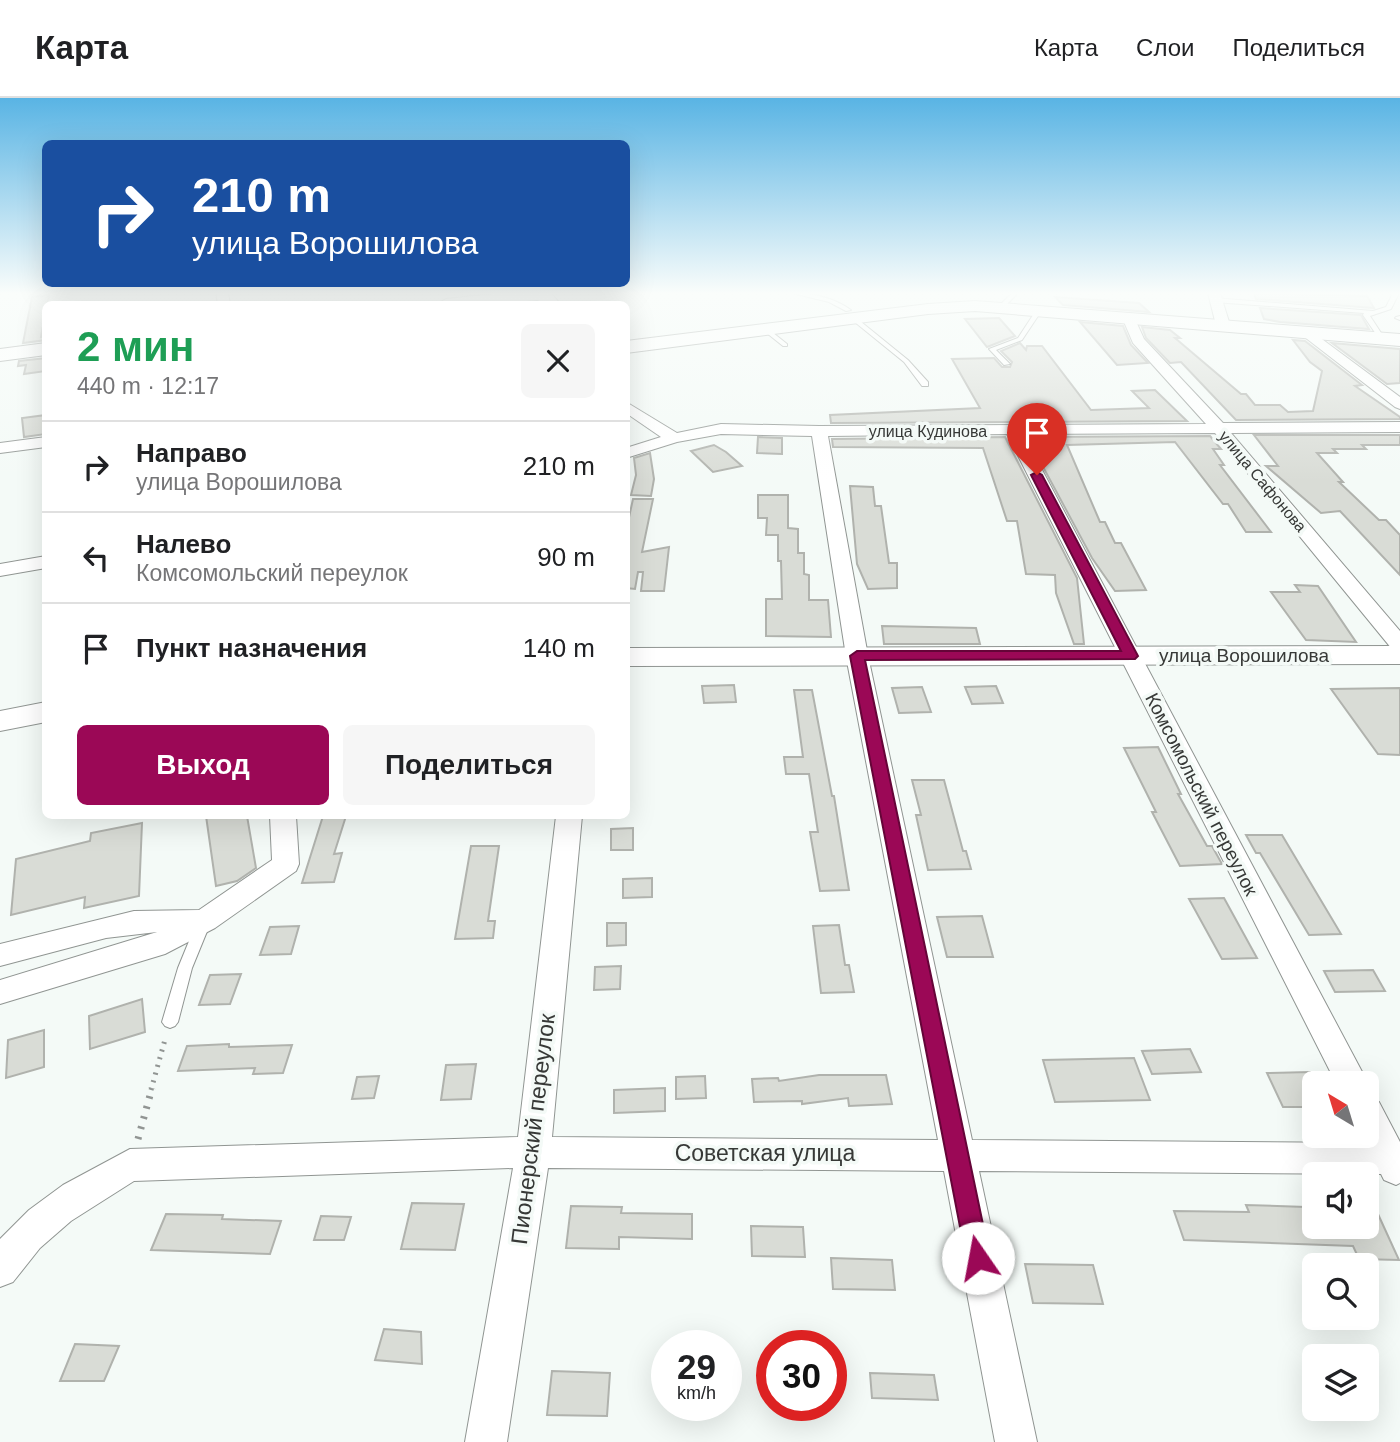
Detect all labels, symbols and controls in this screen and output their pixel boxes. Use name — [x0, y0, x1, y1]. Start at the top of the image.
text: Карта — [35, 29, 128, 66]
text: Карта — [1034, 34, 1098, 61]
text: Слои — [1136, 34, 1194, 61]
text: Поделиться — [1232, 34, 1365, 61]
icon: right — [77, 168, 168, 259]
text: 210 m — [192, 168, 331, 222]
text: улица Ворошилова — [192, 225, 478, 261]
text: 2 мин — [77, 323, 194, 370]
button: close — [521, 324, 595, 398]
text: 440 m · 12:17 — [77, 373, 219, 399]
pin — [1007, 403, 1067, 475]
icon: arrive — [1018, 414, 1056, 452]
street label: улица Кудинова — [869, 423, 987, 440]
street label: улица Сафонова — [1216, 428, 1310, 535]
text: Направо — [136, 438, 247, 468]
icon: right — [77, 448, 115, 486]
text: 210 m — [523, 451, 595, 481]
text: улица Ворошилова — [136, 469, 342, 495]
text: Налево — [136, 529, 231, 559]
icon: left — [77, 539, 115, 577]
text: 90 m — [537, 542, 595, 572]
text: Комсомольский переулок — [136, 560, 408, 586]
icon: arrive — [77, 630, 115, 668]
text: Пункт назначения — [136, 633, 367, 663]
text: 140 m — [523, 633, 595, 663]
street label: улица Ворошилова — [1159, 645, 1329, 666]
street label: Комсомольский переулок — [1141, 689, 1262, 900]
button: Выход — [77, 725, 329, 805]
button: Поделиться — [343, 725, 595, 805]
street label: Пионерский переулок — [506, 1011, 560, 1246]
north arrow — [1302, 1071, 1379, 1148]
map controls — [1302, 1071, 1379, 1421]
street label: Советская улица — [675, 1140, 856, 1166]
button: sound — [1302, 1162, 1379, 1239]
position arrow — [941, 1221, 1015, 1295]
button: search — [1302, 1253, 1379, 1330]
speed limit sign: 30 — [756, 1330, 847, 1421]
button: layers — [1302, 1344, 1379, 1421]
text: 29 — [677, 1347, 716, 1386]
text: km/h — [677, 1383, 716, 1403]

